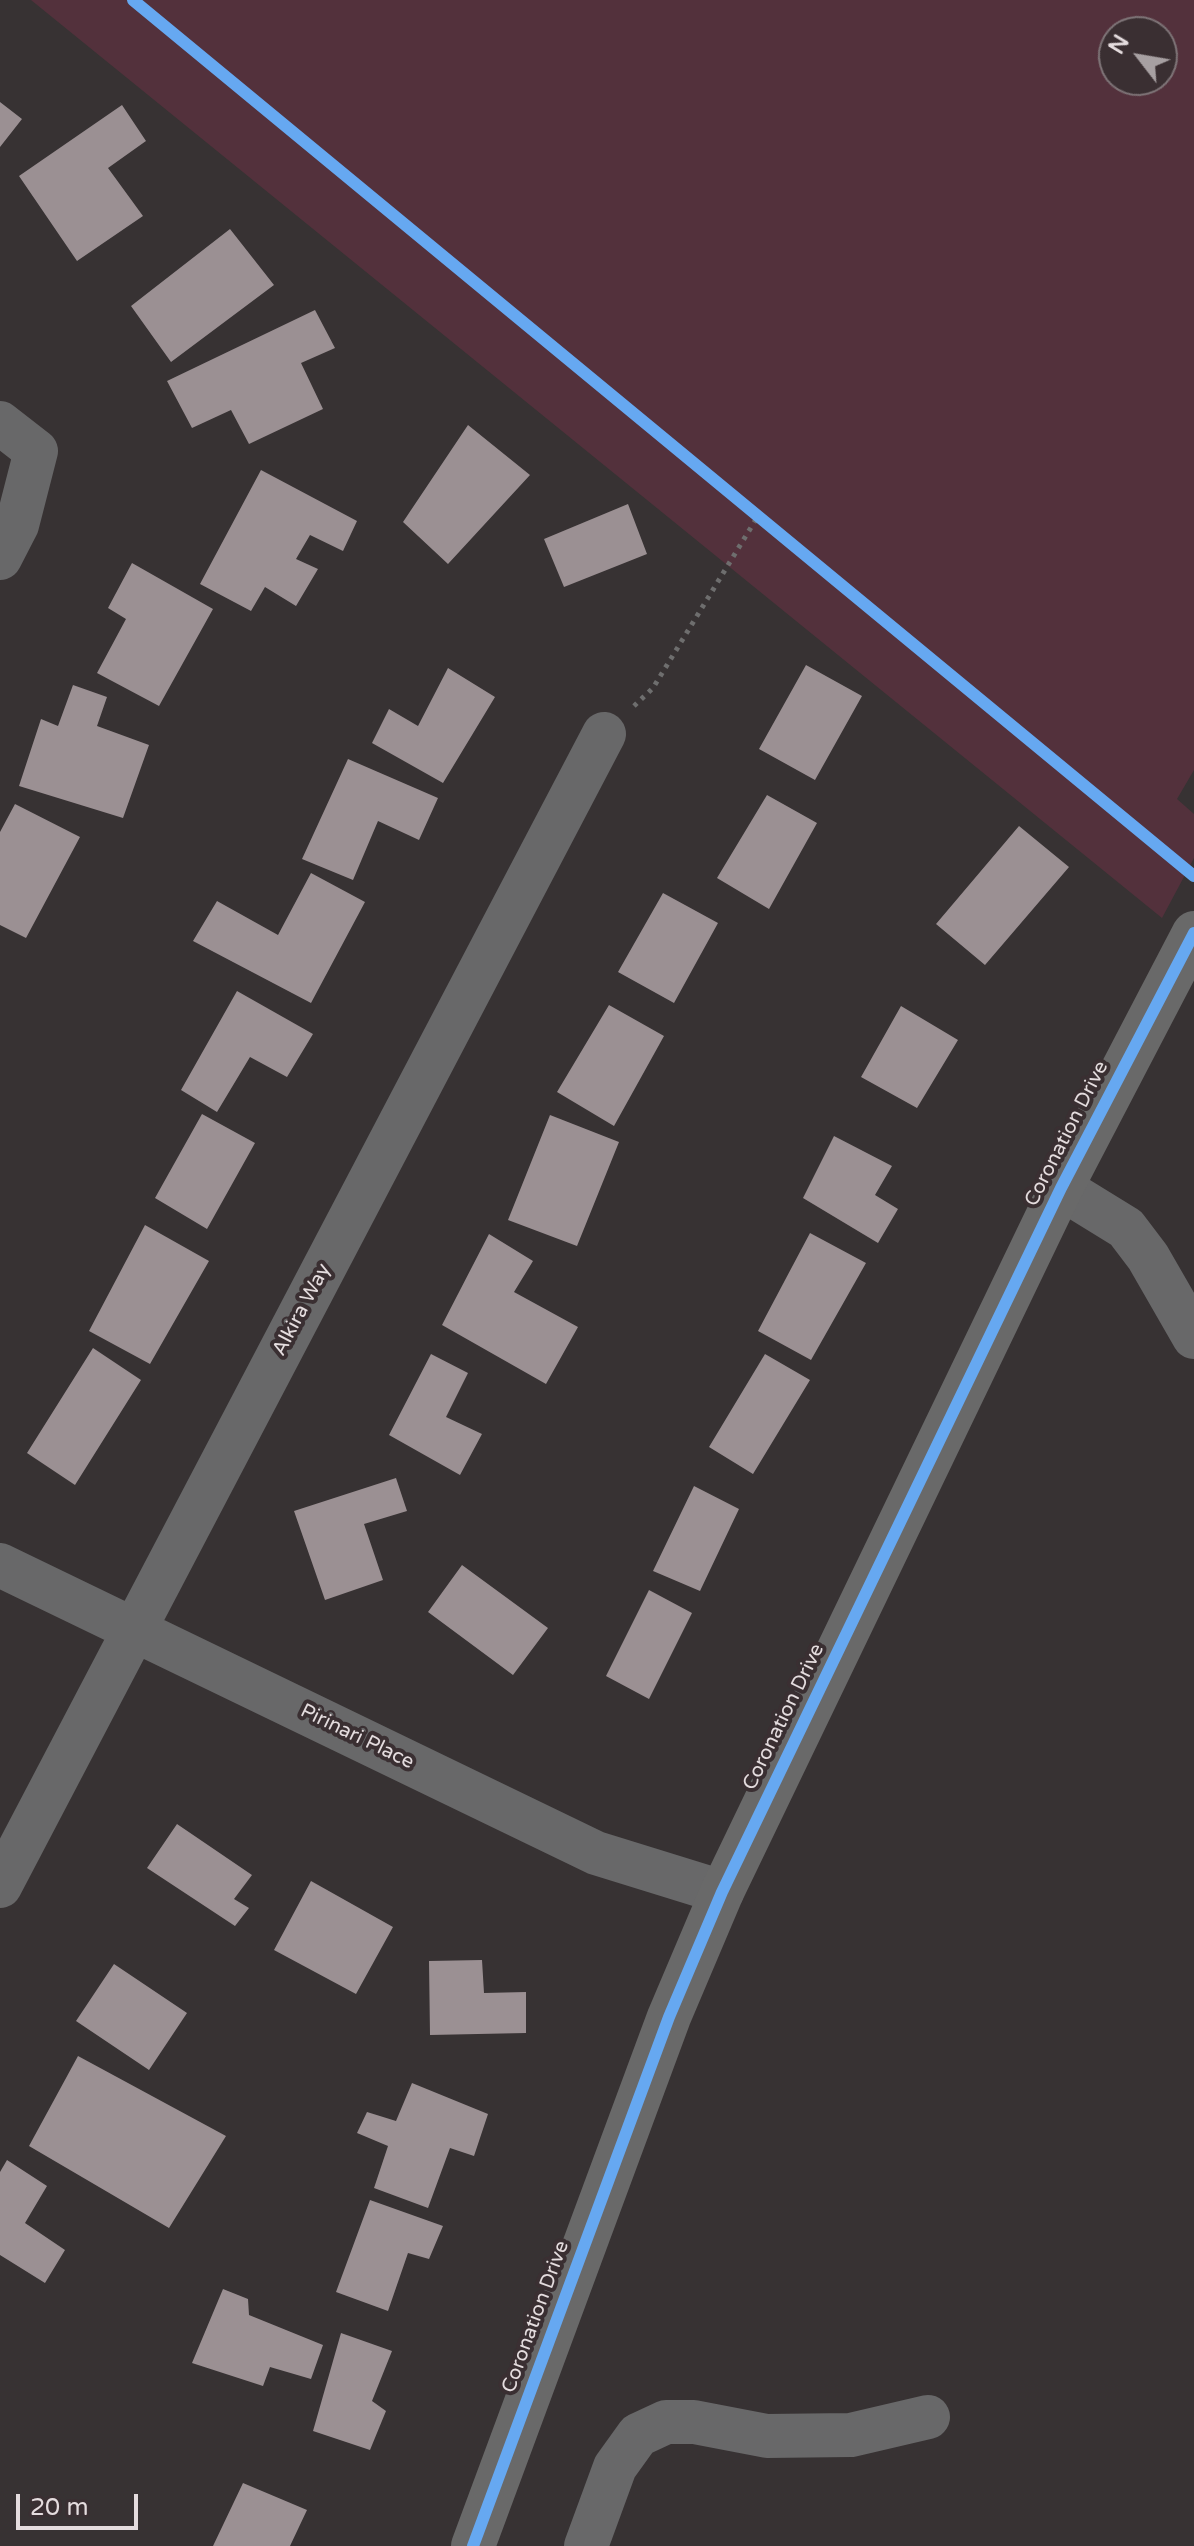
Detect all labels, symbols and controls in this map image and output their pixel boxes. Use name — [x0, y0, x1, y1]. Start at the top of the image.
north arrow — [1098, 16, 1178, 96]
text: N — [1103, 30, 1135, 59]
street label: Coronation Drive — [1020, 1057, 1114, 1211]
street label: Alkira Way — [268, 1260, 336, 1360]
street label: Coronation Drive — [738, 1640, 830, 1794]
street label: Pirinari Place — [296, 1699, 418, 1775]
street label: Coronation Drive — [497, 2238, 575, 2396]
scale bar — [20, 2478, 142, 2528]
text: 20 m — [30, 2493, 88, 2522]

